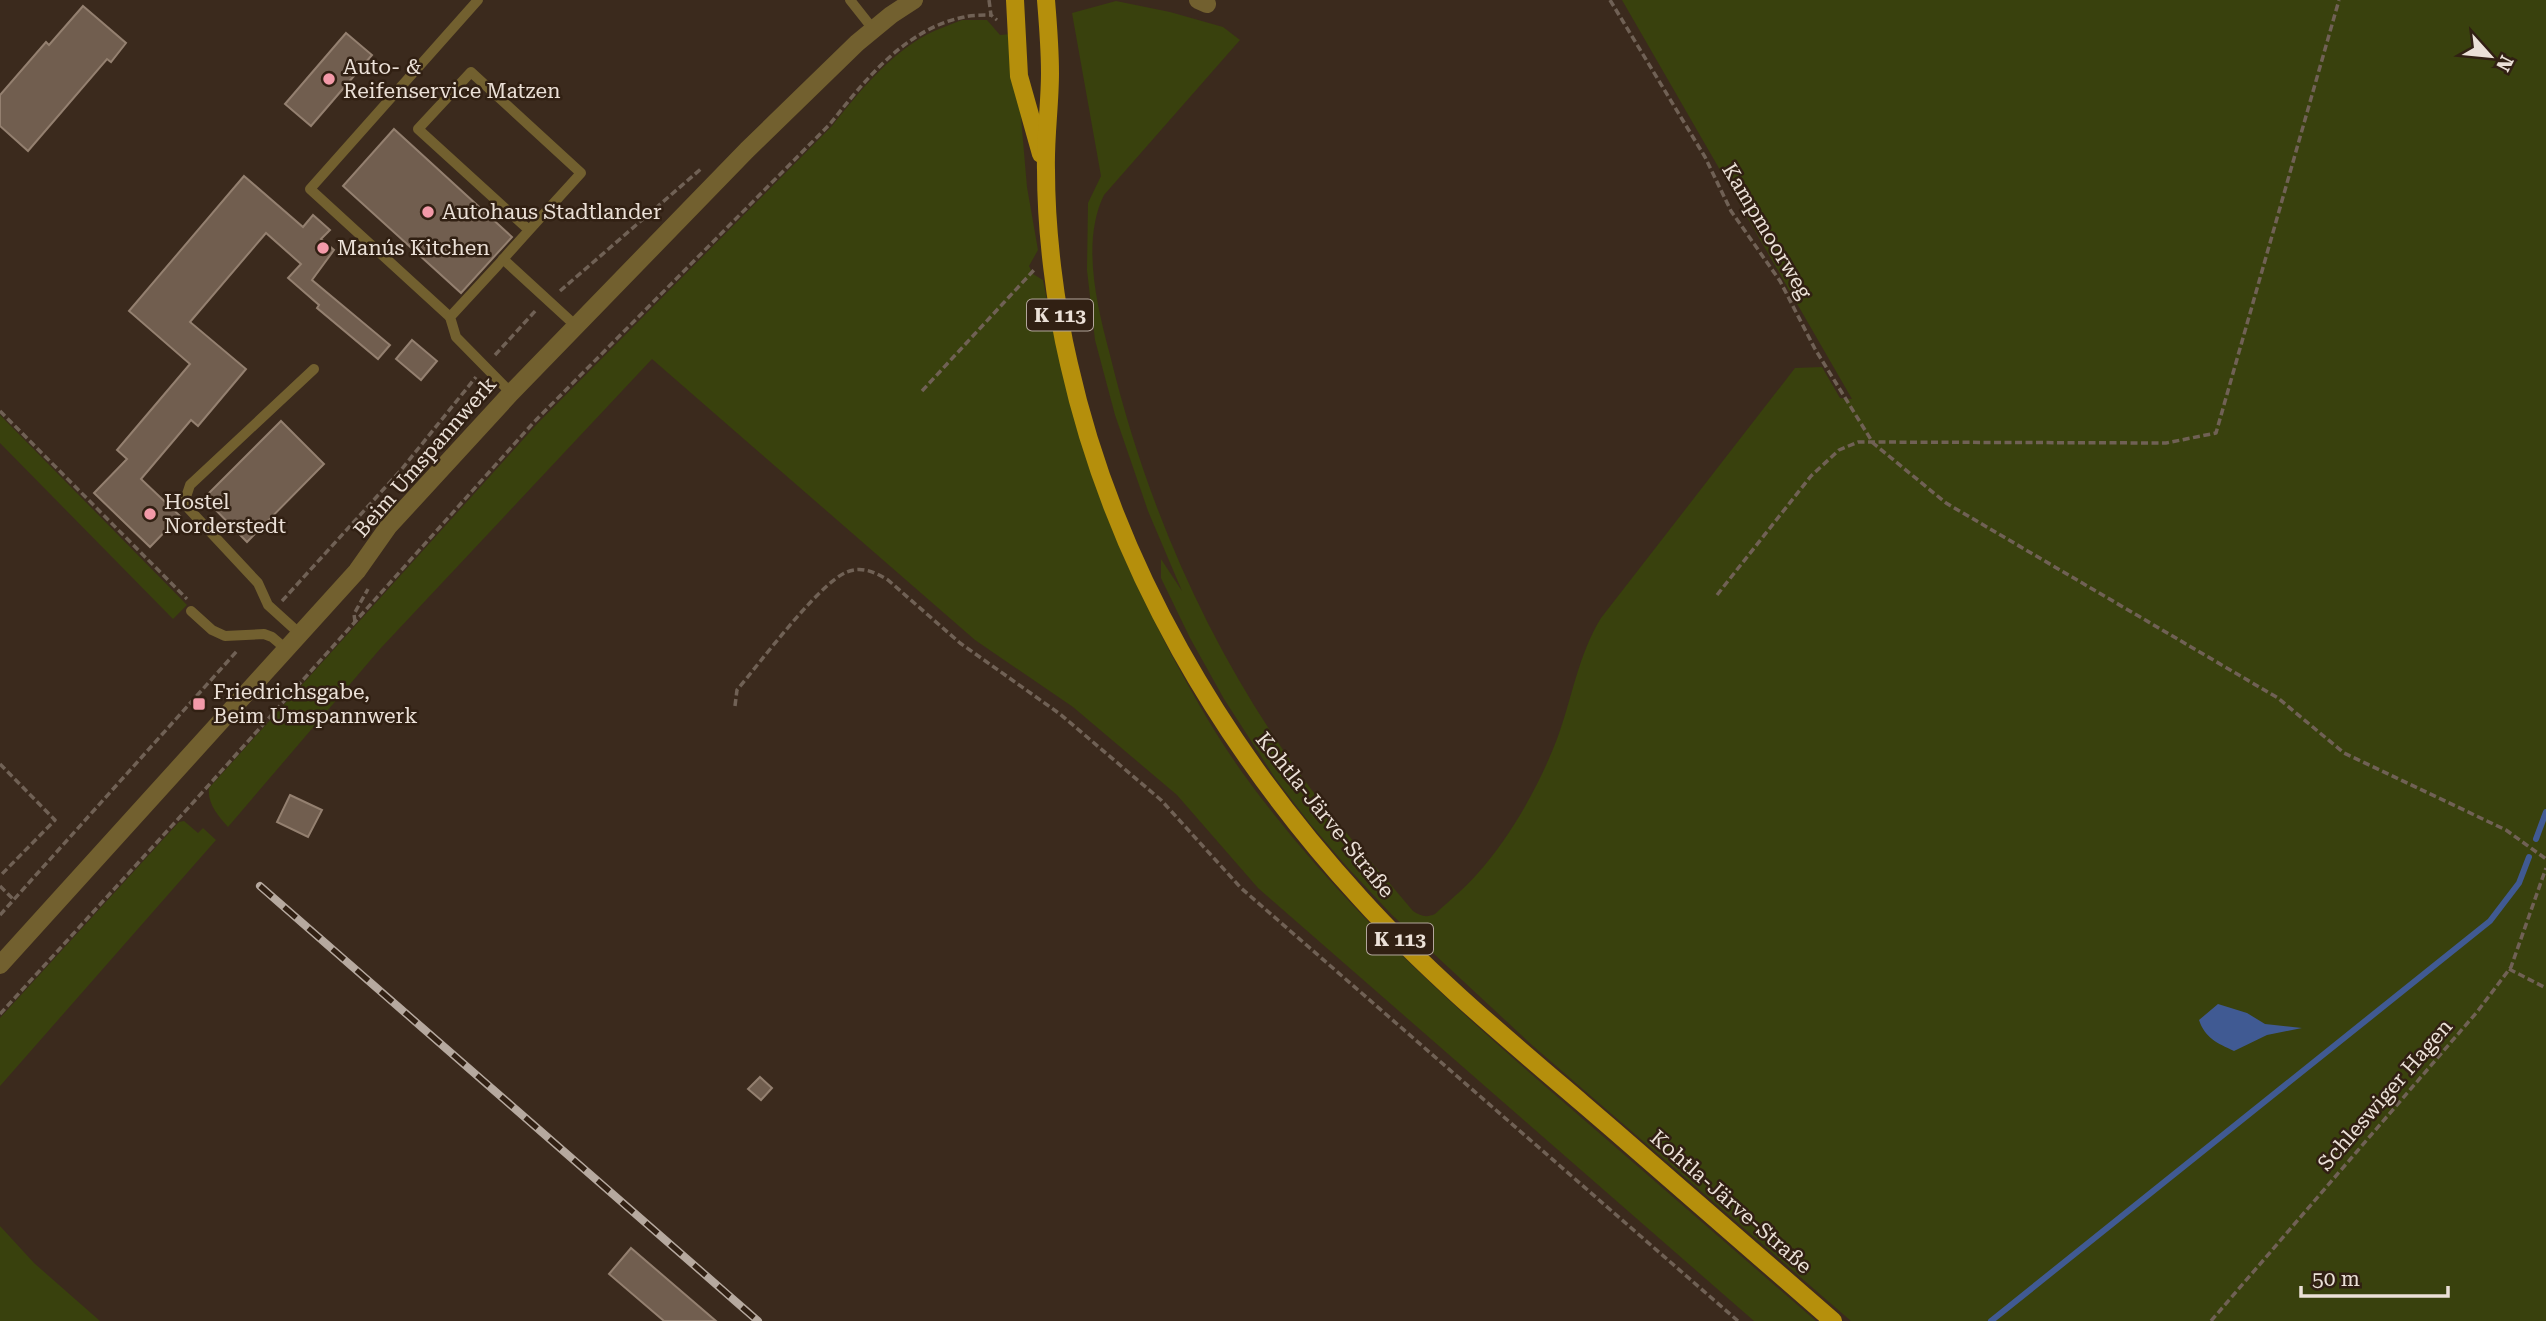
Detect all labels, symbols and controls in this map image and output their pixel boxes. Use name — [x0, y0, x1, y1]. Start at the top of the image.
north arrow — [2455, 21, 2525, 91]
text: N — [2491, 52, 2518, 76]
place label: Auto- & Reifenservice Matzen — [343, 55, 561, 103]
marker: Auto- & Reifenservice Matzen — [321, 71, 337, 87]
street label: Kampmoorweg — [1717, 159, 1817, 303]
place label: Autohaus Stadtlander — [442, 200, 662, 224]
marker: Autohaus Stadtlander — [420, 204, 436, 220]
place label: Manu´s Kitchen — [337, 236, 490, 260]
marker: Manu´s Kitchen — [315, 240, 331, 256]
road number: K 113 — [1027, 300, 1093, 330]
street label: Beim Umspannwerk — [349, 372, 501, 542]
place label: Hostel Norderstedt — [164, 490, 286, 538]
marker: Hostel Norderstedt — [142, 506, 158, 522]
place label: Friedrichsgabe, Beim Umspannwerk — [213, 680, 418, 728]
marker: Friedrichsgabe, Beim Umspannwerk — [191, 696, 207, 712]
street label: Kohtla-Järve-Straße — [1251, 728, 1399, 902]
road number: K 113 — [1367, 923, 1433, 954]
street label: Schleswiger Hagen — [2313, 1014, 2457, 1175]
street label: Kohtla-Järve-Straße — [1646, 1125, 1816, 1279]
scale bar — [2301, 1254, 2448, 1298]
text: 50 m — [2312, 1267, 2360, 1291]

